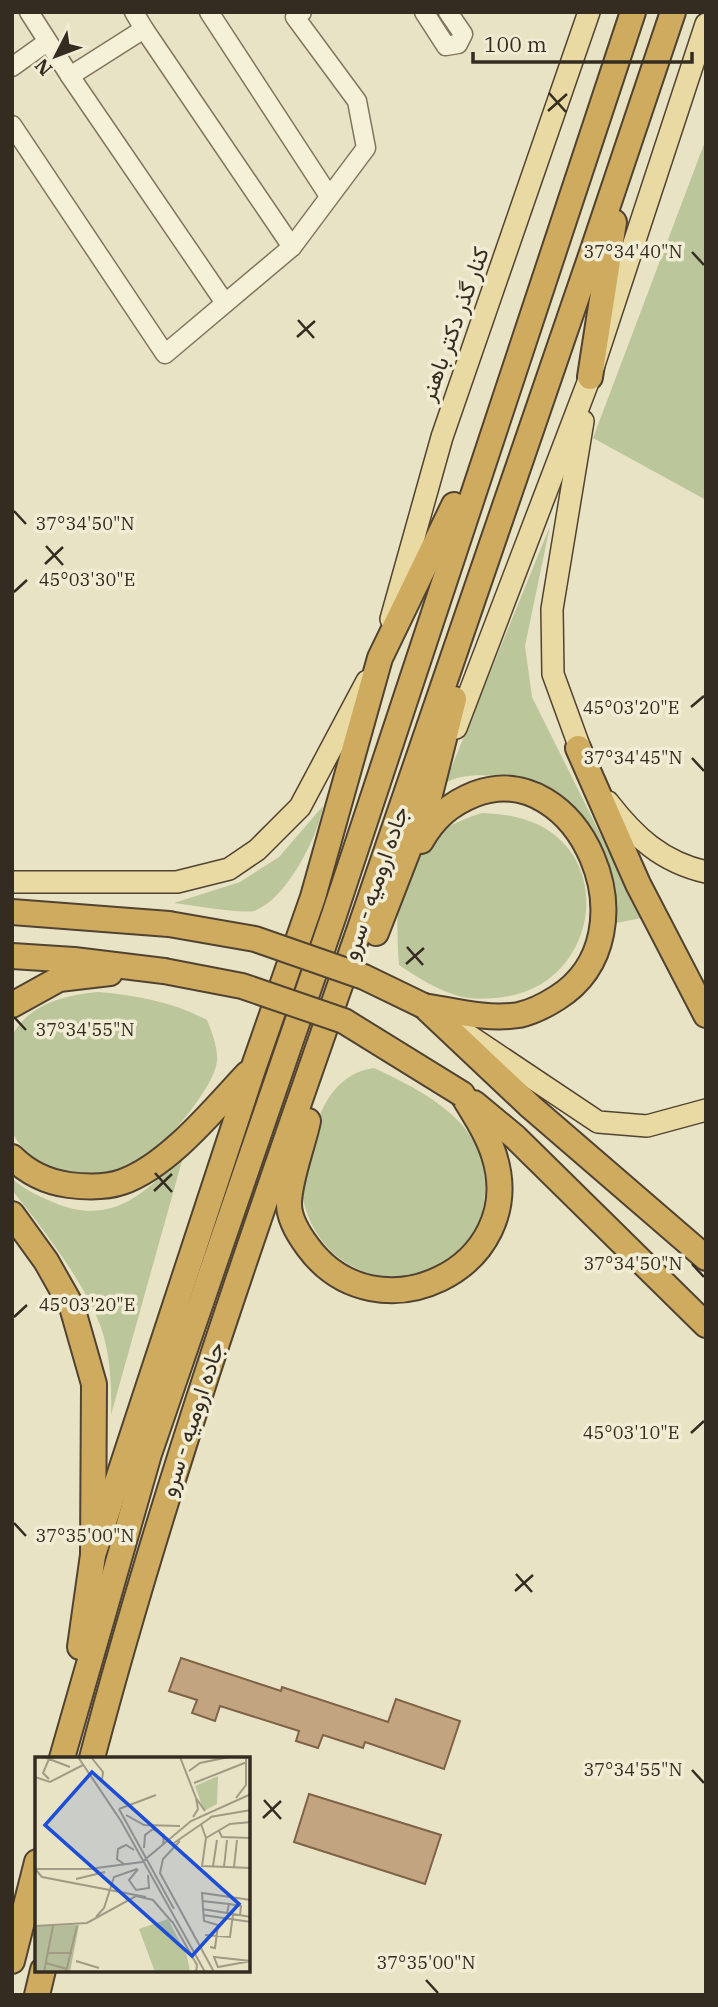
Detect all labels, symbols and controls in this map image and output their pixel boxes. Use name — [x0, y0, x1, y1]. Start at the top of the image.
north arrow — [21, 21, 91, 91]
scale bar — [473, 21, 692, 65]
text: 100 m — [484, 30, 547, 58]
text: N — [29, 54, 57, 81]
text: 37°34'40"N — [584, 240, 683, 263]
street label: کنار گذر دکتر باهنر — [411, 243, 496, 406]
text: 37°34'50"N — [36, 512, 135, 535]
text: 45°03'30"E — [39, 568, 135, 591]
text: 45°03'20"E — [583, 696, 679, 719]
text: 37°34'45"N — [584, 746, 683, 769]
street label: جاده ارومیه - سرو — [334, 802, 415, 964]
text: 37°34'55"N — [36, 1018, 135, 1041]
text: 37°34'50"N — [584, 1252, 683, 1275]
text: 45°03'20"E — [39, 1293, 135, 1316]
street label: جاده ارومیه - سرو — [152, 1338, 231, 1500]
text: 45°03'10"E — [583, 1421, 679, 1444]
text: 37°35'00"N — [36, 1524, 135, 1547]
inset map — [35, 1757, 250, 1972]
text: 37°34'55"N — [584, 1758, 683, 1781]
text: 37°35'00"N — [377, 1951, 476, 1974]

